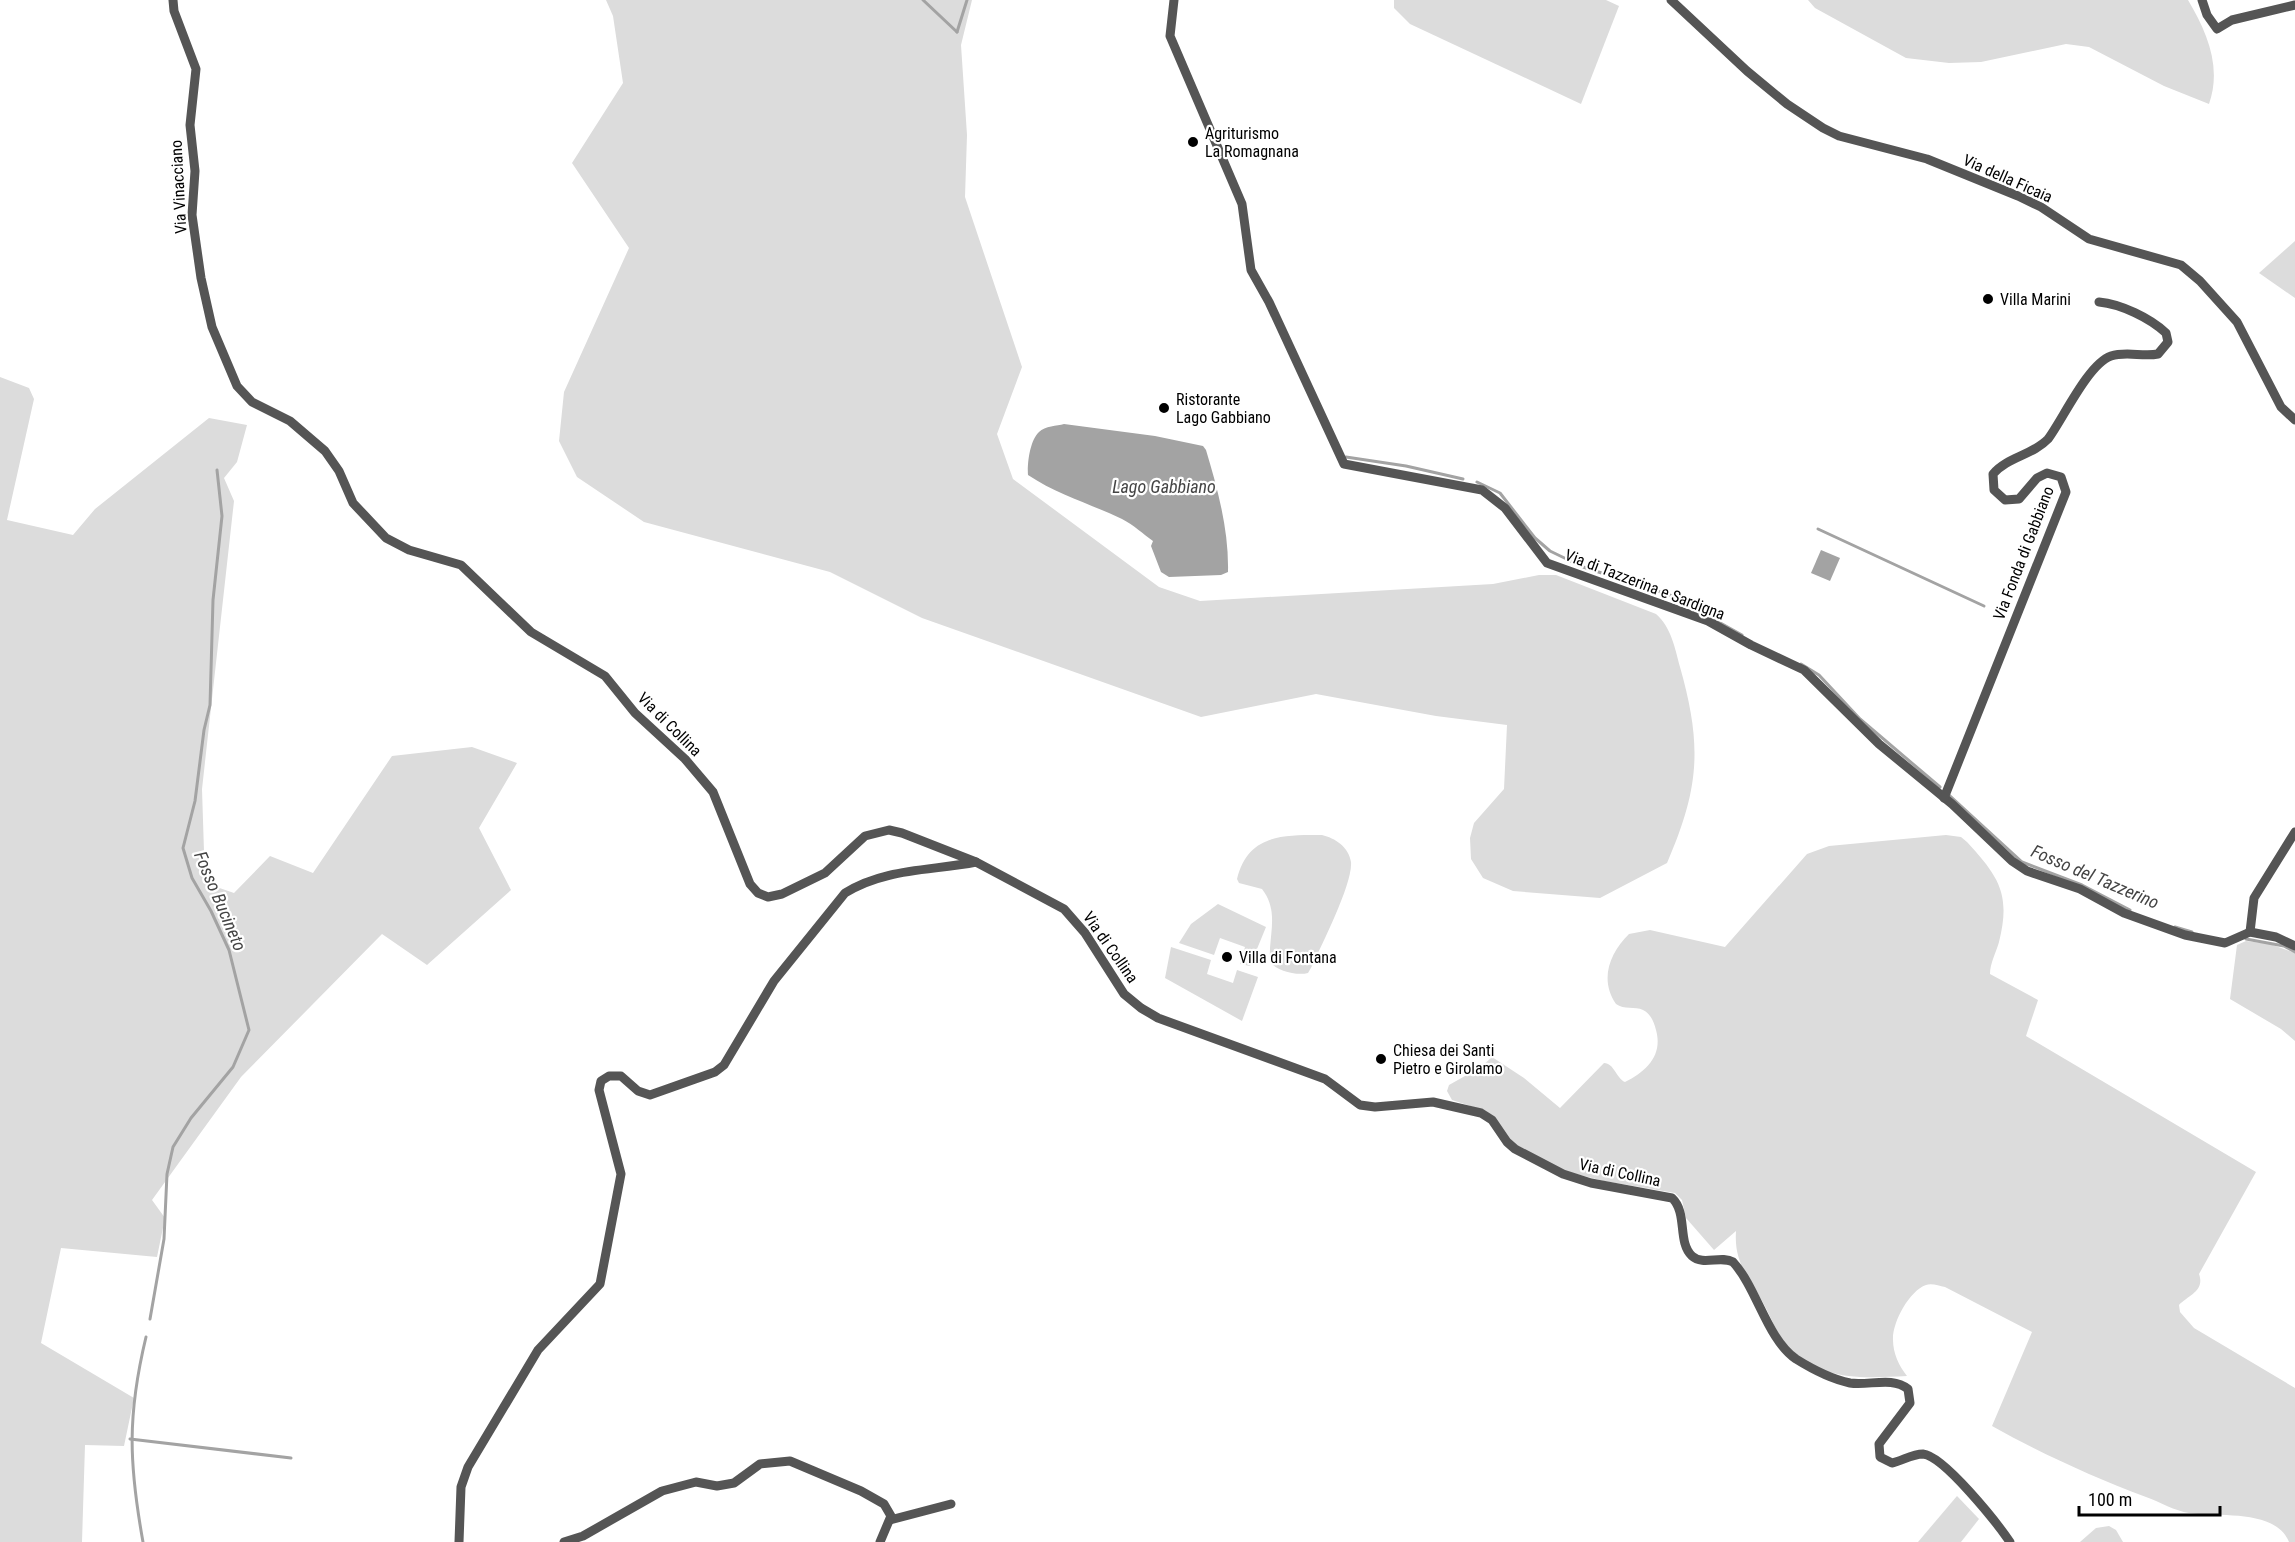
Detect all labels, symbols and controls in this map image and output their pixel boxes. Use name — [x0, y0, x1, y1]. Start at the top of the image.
place label: Agriturismo La Romagnana — [1205, 124, 1299, 161]
marker: Agriturismo La Romagnana — [1186, 135, 1200, 149]
street label: Via Vinacciano — [167, 140, 190, 234]
street label: Via della Ficaia — [1960, 150, 2055, 207]
place label: Villa Marini — [2000, 290, 2071, 309]
marker: Villa Marini — [1981, 292, 1995, 306]
place label: Ristorante Lago Gabbiano — [1176, 390, 1271, 427]
marker: Ristorante Lago Gabbiano — [1157, 401, 1171, 415]
water label: Lago Gabbiano — [1112, 476, 1216, 497]
street label: Via Fonda di Gabbiano — [1989, 484, 2058, 623]
street label: Via di Tazzerina e Sardigna — [1562, 545, 1728, 624]
street label: Via di Collina — [634, 688, 706, 760]
water label: Fosso del Tazzerino — [2028, 840, 2162, 913]
water label: Fosso Bucineto — [190, 848, 251, 954]
street label: Via di Collina — [1079, 908, 1142, 987]
place label: Villa di Fontana — [1239, 948, 1337, 967]
marker: Villa di Fontana — [1220, 950, 1234, 964]
place label: Chiesa dei Santi Pietro e Girolamo — [1393, 1041, 1503, 1078]
marker: Chiesa dei Santi Pietro e Girolamo — [1374, 1052, 1388, 1066]
street label: Via di Collina — [1577, 1155, 1662, 1190]
scale bar — [2079, 1479, 2220, 1517]
text: 100 m — [2088, 1489, 2132, 1510]

